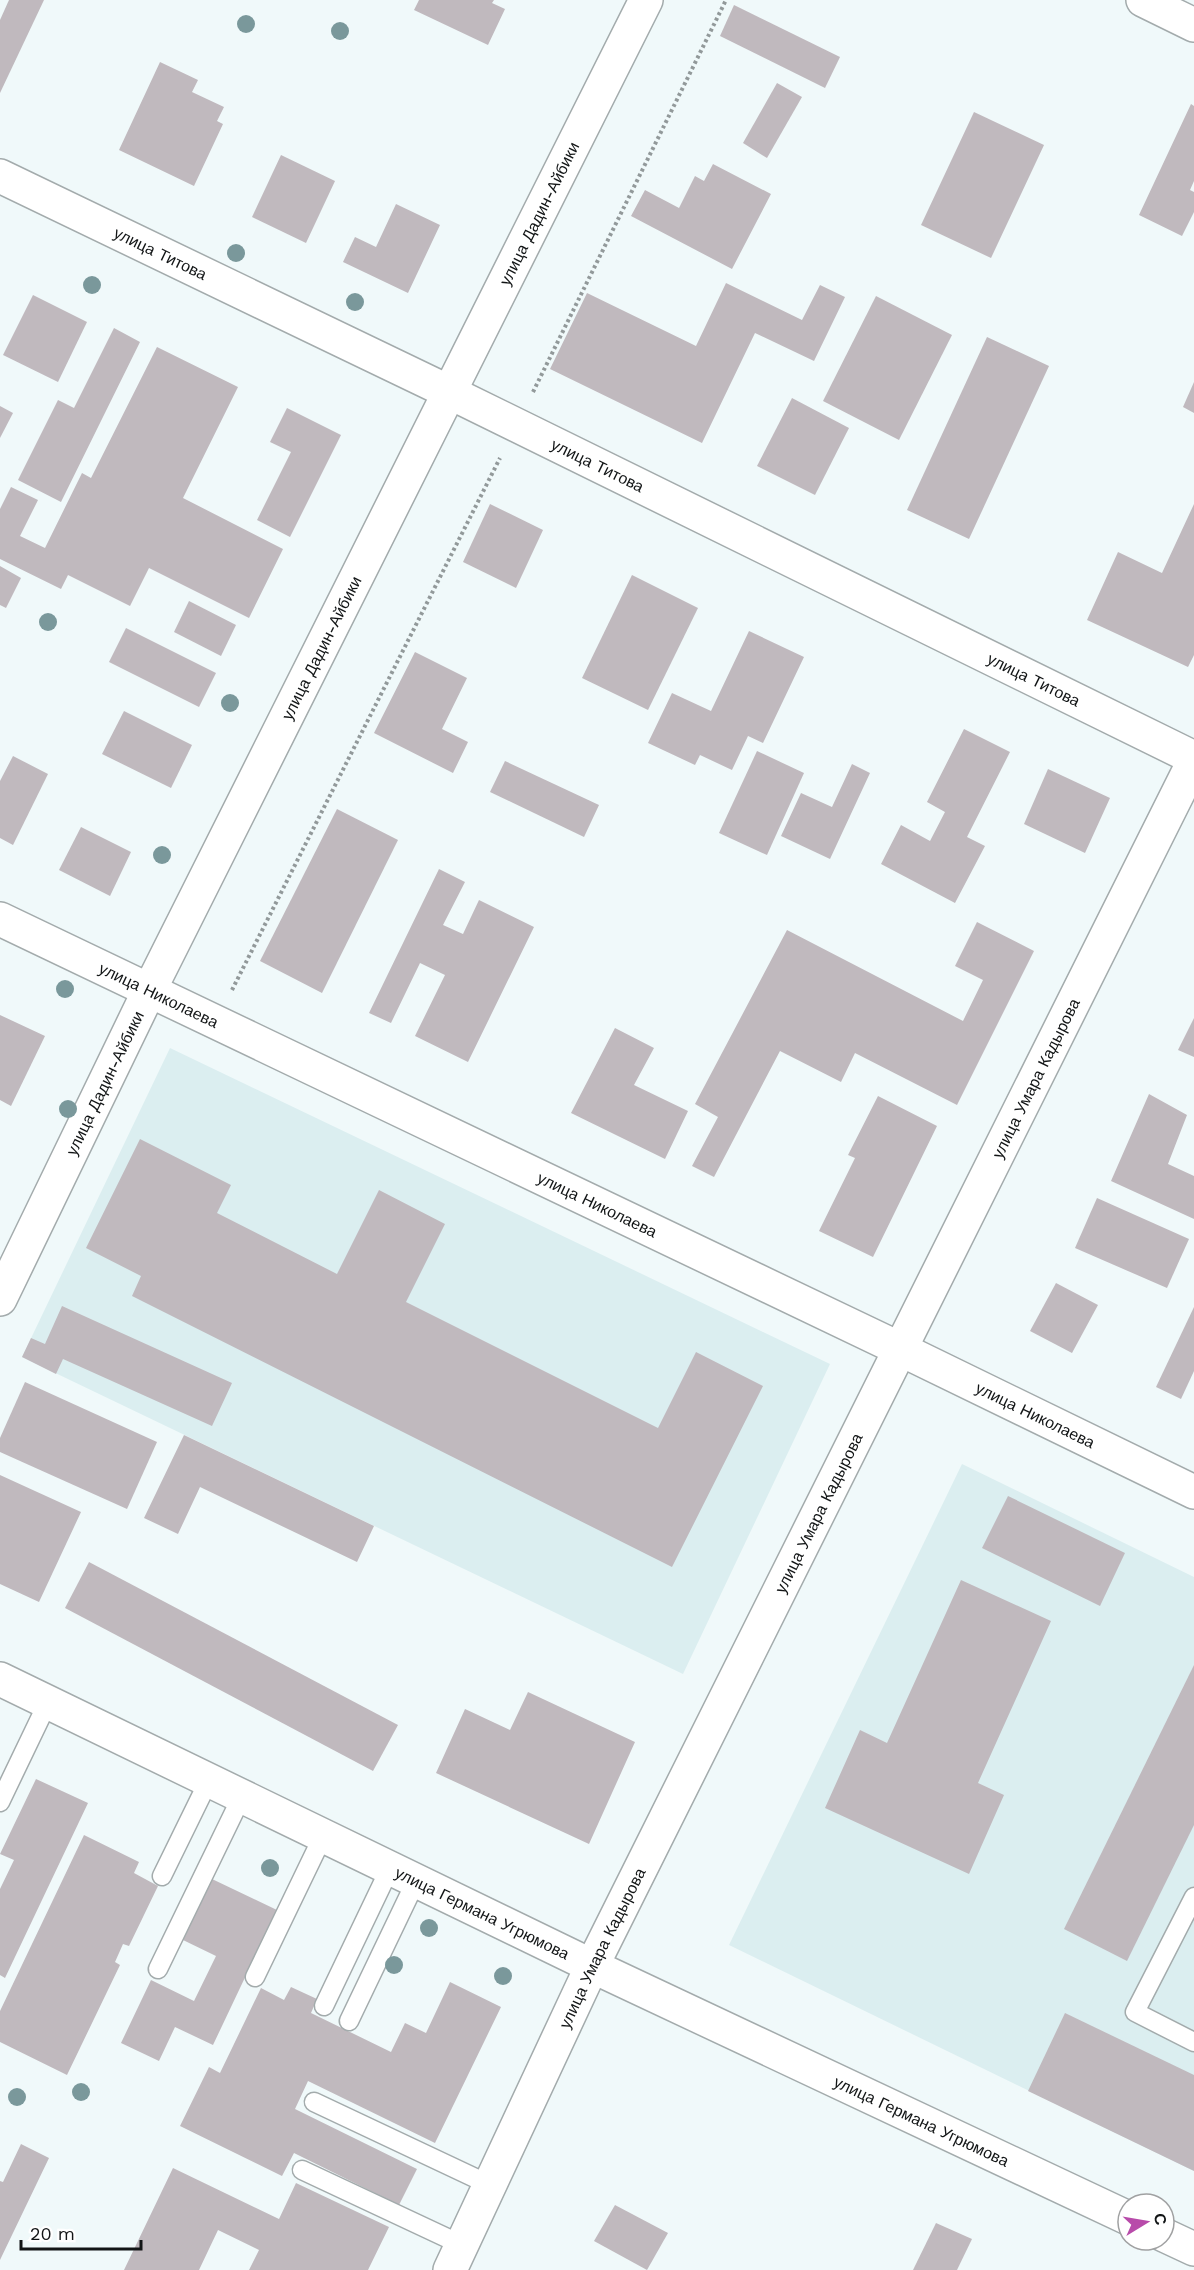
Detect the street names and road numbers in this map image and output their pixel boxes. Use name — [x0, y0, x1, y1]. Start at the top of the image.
street label: улица Дадин-Айбики — [495, 138, 583, 288]
street label: улица Титова — [111, 223, 210, 284]
street label: улица Титова — [548, 434, 647, 496]
street label: улица Дадин-Айбики — [277, 573, 365, 723]
street label: улица Титова — [985, 649, 1083, 710]
street label: улица Николаева — [96, 958, 222, 1032]
street label: улица Умара Кадырова — [988, 995, 1083, 1161]
street label: улица Дадин-Айбики — [62, 1008, 148, 1158]
street label: улица Николаева — [535, 1168, 660, 1241]
street label: улица Николаева — [973, 1378, 1098, 1452]
street label: улица Умара Кадырова — [770, 1430, 866, 1596]
street label: улица Германа Угрюмова — [392, 1863, 573, 1963]
street label: улица Умара Кадырова — [555, 1865, 649, 2031]
street label: улица Германа Угрюмова — [831, 2072, 1012, 2170]

